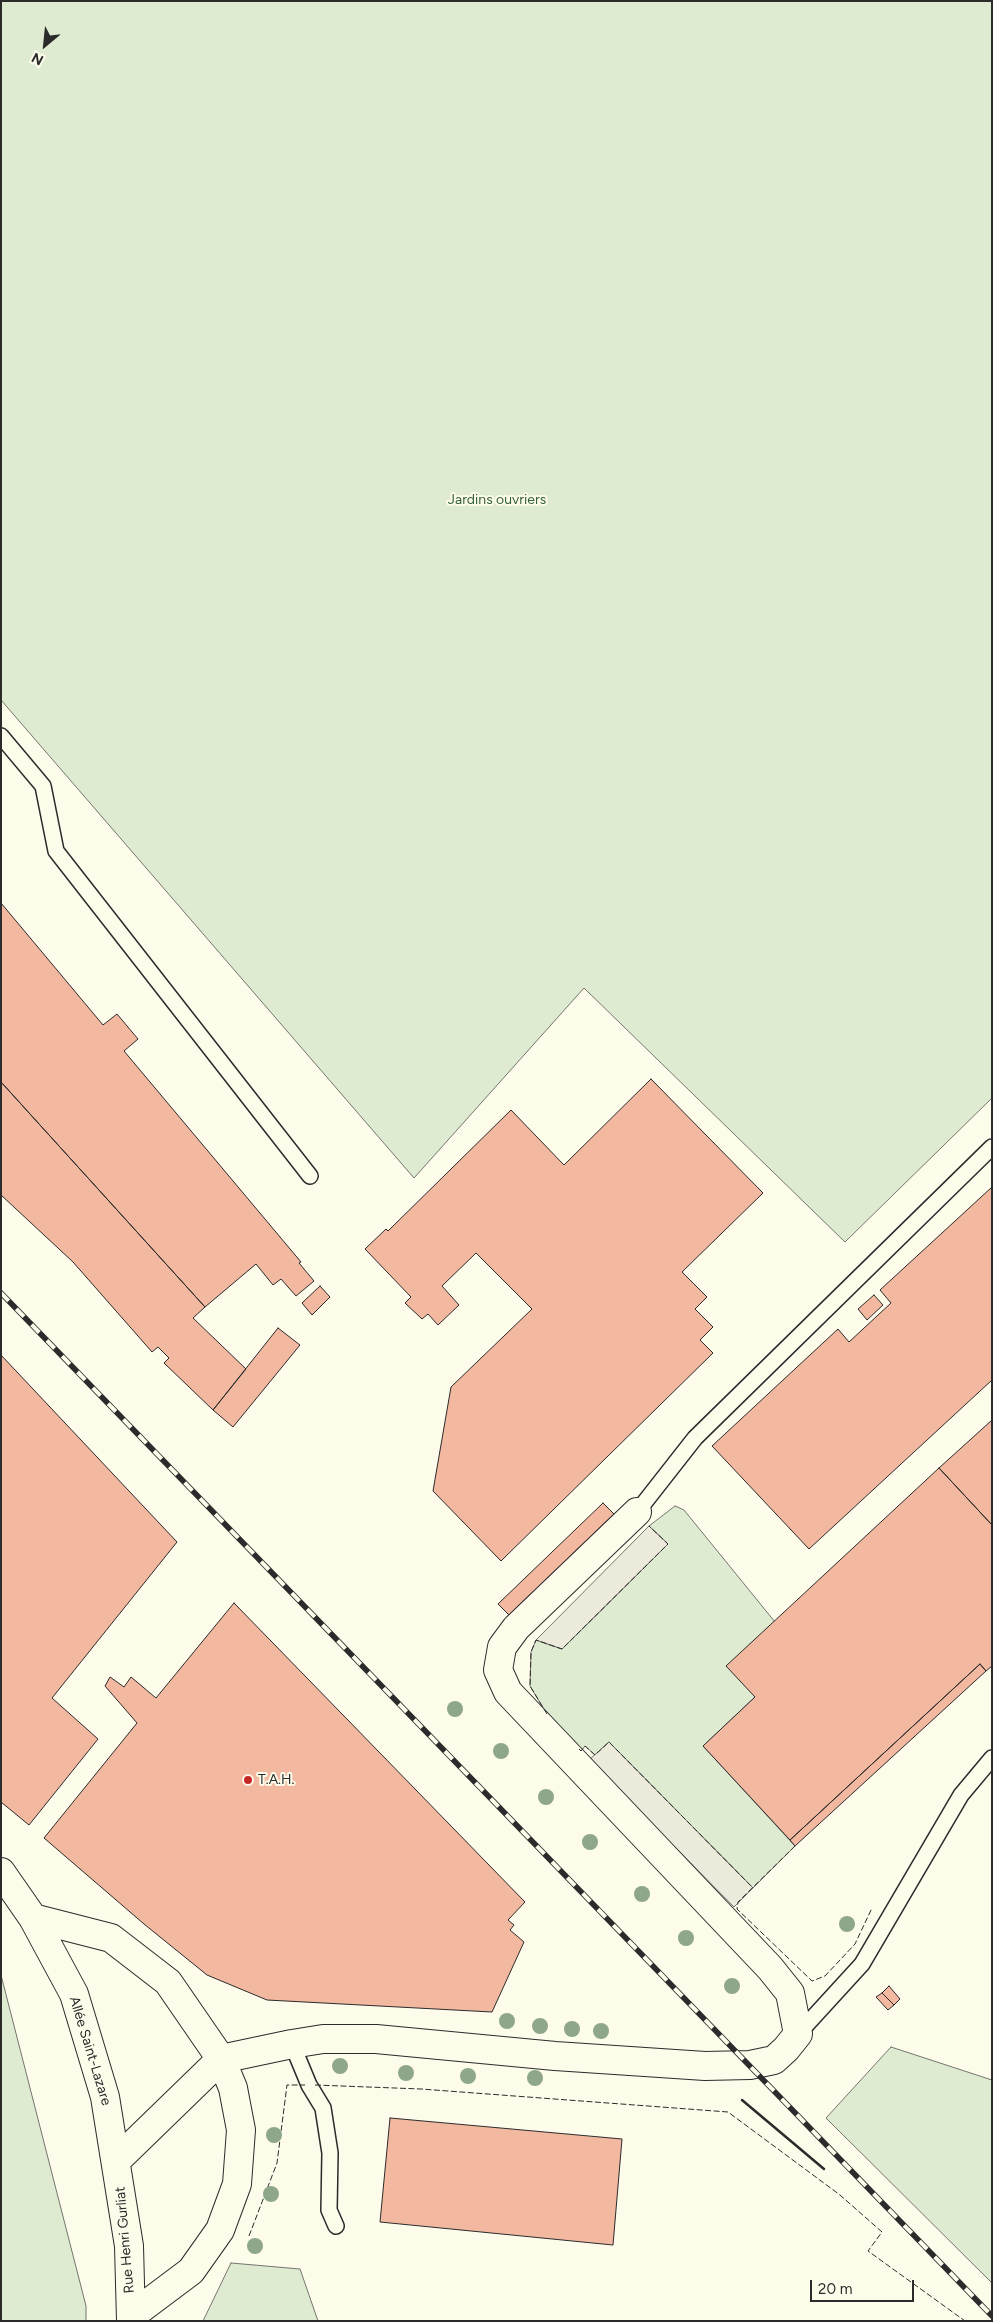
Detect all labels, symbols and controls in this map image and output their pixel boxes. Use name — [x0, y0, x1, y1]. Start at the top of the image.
north arrow — [20, 20, 70, 70]
text: N — [29, 49, 47, 69]
park label: Jardins ouvriers — [448, 492, 546, 508]
place label: T.A.H. — [258, 1772, 294, 1788]
marker: T.A.H. — [242, 1774, 254, 1786]
street label: Allée Saint-Lazare — [65, 1994, 115, 2108]
street label: Rue Henri Gurliat — [112, 2186, 138, 2294]
scale bar — [813, 2270, 917, 2302]
text: 20 m — [818, 2280, 852, 2298]

